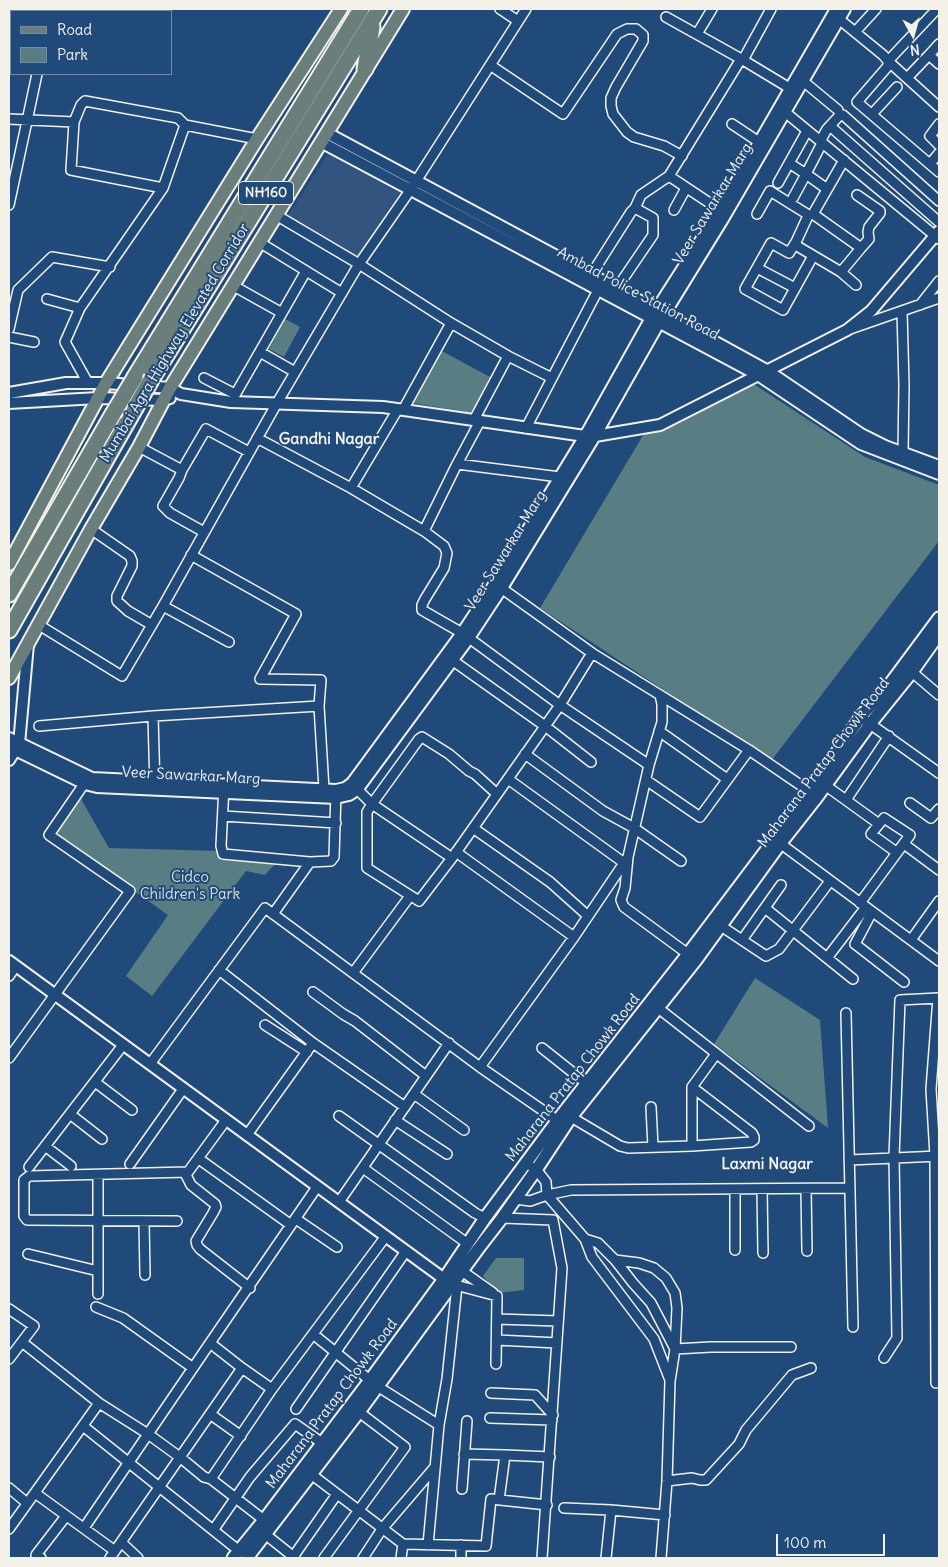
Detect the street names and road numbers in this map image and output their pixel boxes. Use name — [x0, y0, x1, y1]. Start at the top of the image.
street label: Veer Sawarkar Marg — [670, 140, 756, 268]
road number: NH160 — [238, 182, 294, 204]
street label: Mumbai Agra Highway Elevated Corridor — [96, 220, 254, 466]
street label: Ambad Police Station Road — [554, 244, 722, 344]
street label: Veer Sawarkar Marg — [462, 487, 550, 615]
street label: Maharana Pratap Chowk Road — [754, 675, 894, 851]
street label: Veer Sawarkar Marg — [121, 763, 261, 789]
street label: Maharana Pratap Chowk Road — [502, 991, 644, 1165]
street label: Maharana Pratap Chowk Road — [262, 1316, 402, 1492]

